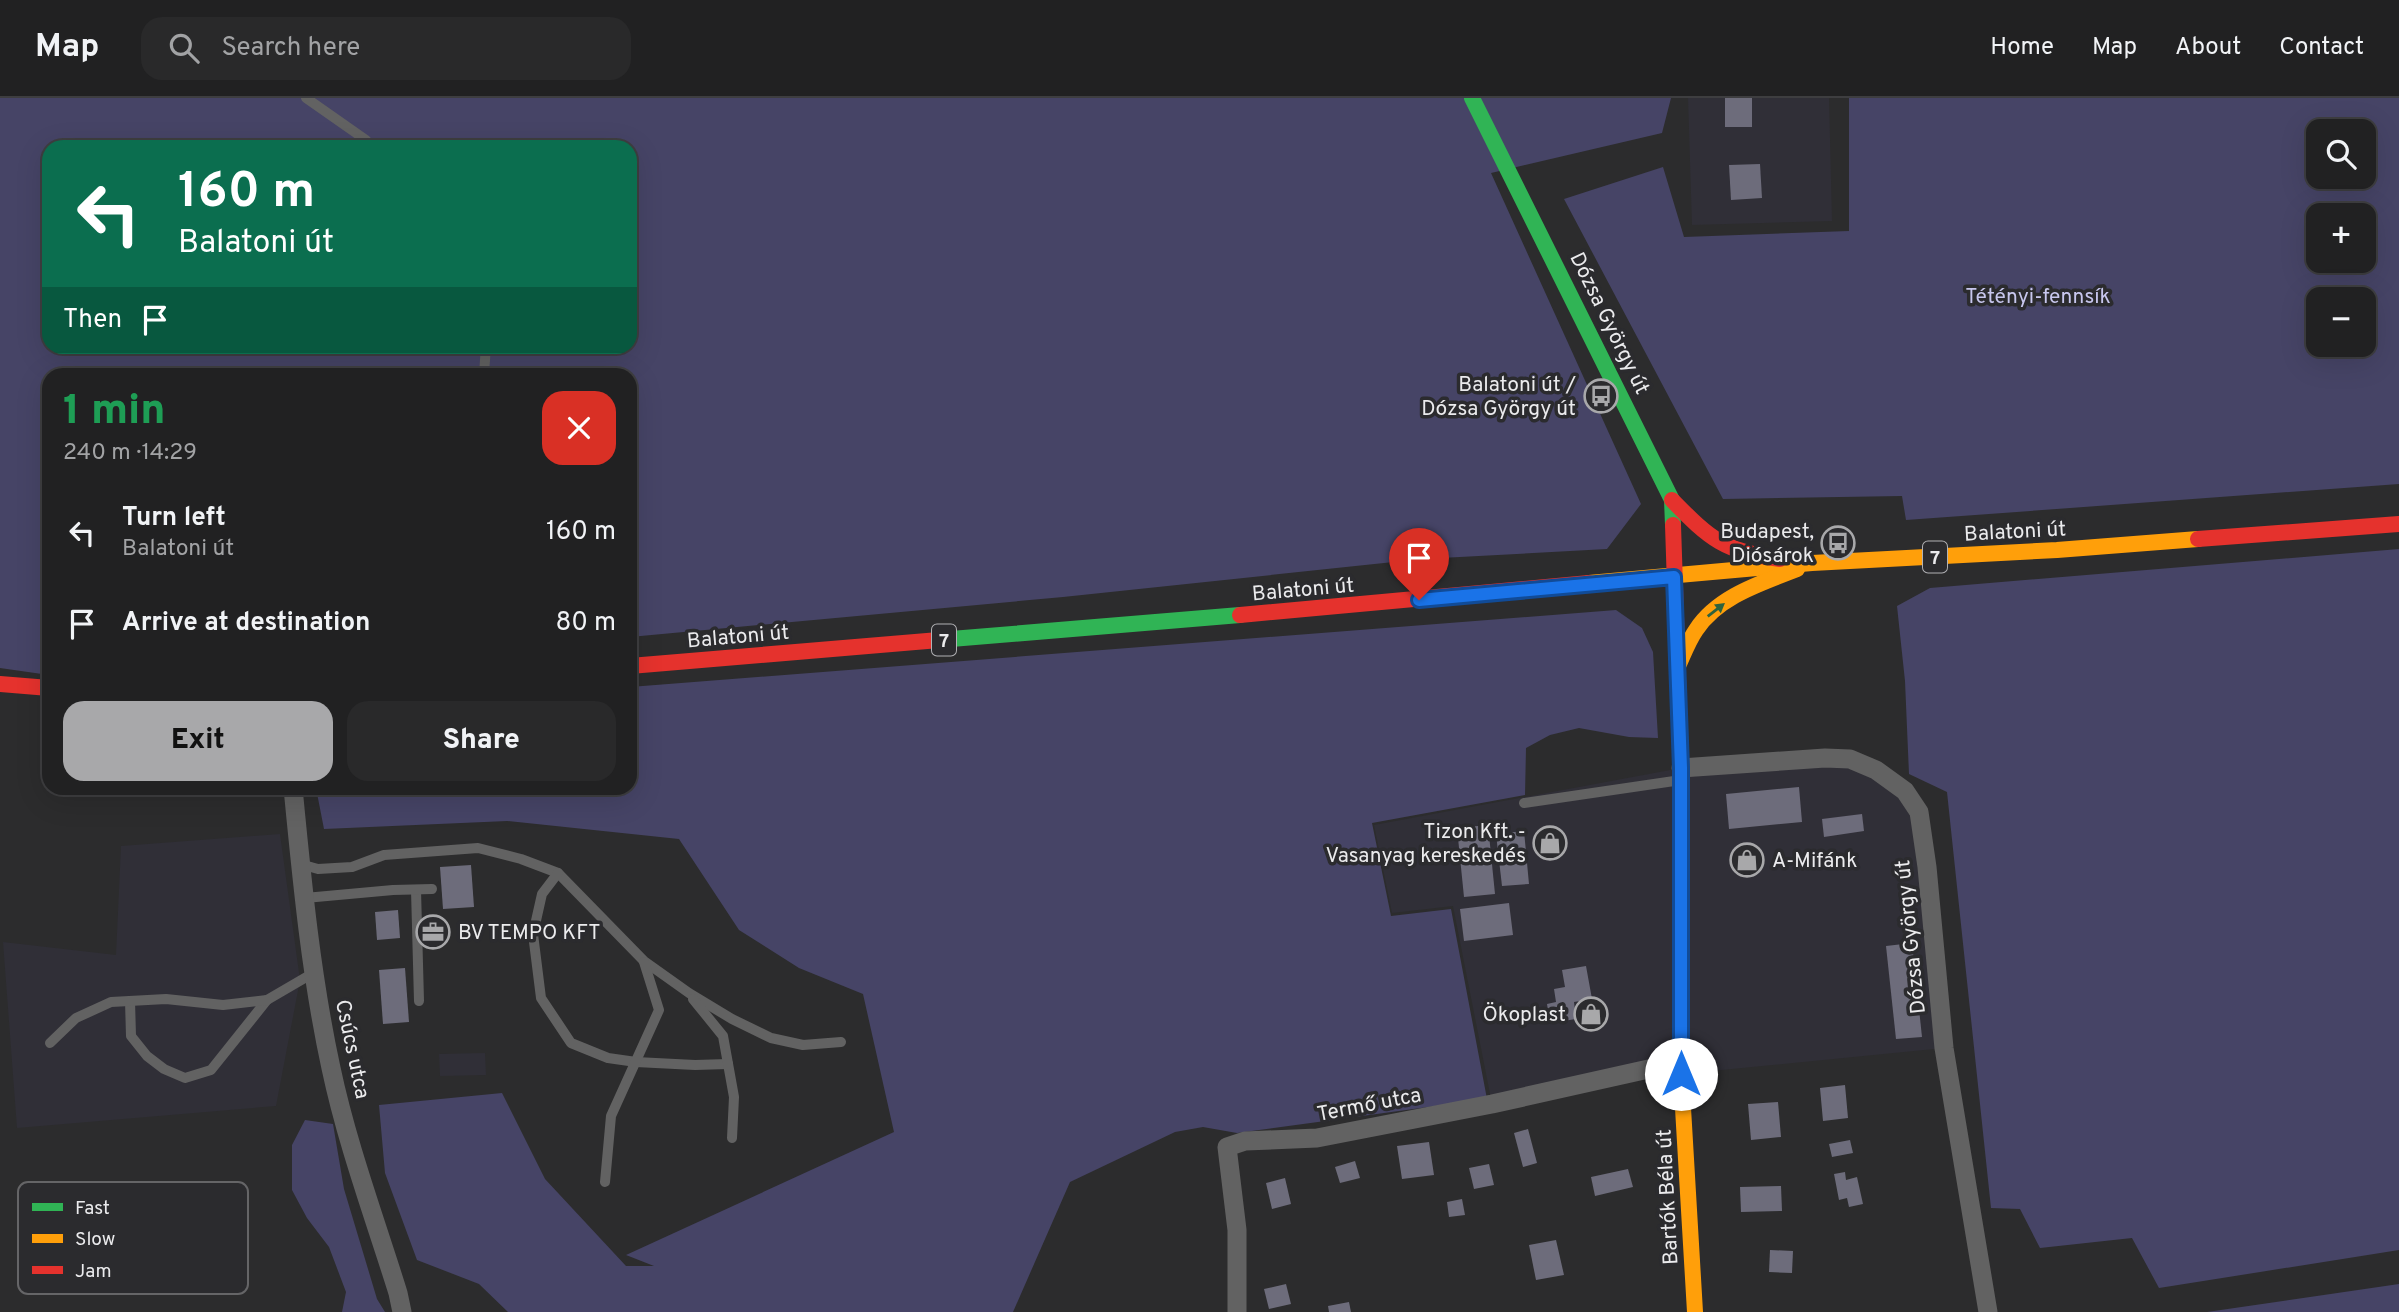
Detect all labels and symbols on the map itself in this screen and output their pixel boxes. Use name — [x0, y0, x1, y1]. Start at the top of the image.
street label: Dózsa György út — [1563, 248, 1655, 399]
park label: Tétényi-fennsík — [1965, 284, 2111, 311]
place label: Balatoni út / Dózsa György út — [1421, 372, 1576, 423]
bus stop icon: Balatoni út / Dózsa György út — [1582, 377, 1620, 415]
street label: Balatoni út — [1963, 516, 2067, 549]
place label: Budapest, Diósárok — [1720, 519, 1814, 570]
bus stop icon: Budapest, Diósárok — [1819, 524, 1857, 562]
pin — [1389, 528, 1449, 600]
road number: 7 — [1923, 542, 1947, 572]
street label: Balatoni út — [1251, 573, 1355, 608]
one-way arrow — [1706, 603, 1724, 618]
street label: Balatoni út — [686, 620, 790, 655]
road number: 7 — [932, 624, 956, 656]
place label: Tizon Kft. - Vasanyag kereskedés — [1325, 819, 1526, 870]
shop icon: Tizon Kft. - Vasanyag kereskedés — [1531, 824, 1569, 862]
shop icon: A-Mifánk — [1728, 841, 1766, 879]
place label: A-Mifánk — [1772, 848, 1857, 875]
street label: Dózsa György út — [1890, 858, 1933, 1015]
office icon: BV TEMPO KFT — [414, 913, 452, 951]
place label: BV TEMPO KFT — [458, 920, 601, 947]
shop icon: Ökoplast — [1572, 995, 1610, 1033]
street label: Csúcs utca — [328, 997, 375, 1101]
place label: Ökoplast — [1483, 1002, 1566, 1029]
position arrow — [1644, 1037, 1718, 1111]
street label: Termő utca — [1315, 1082, 1424, 1129]
street label: Bartók Béla út — [1651, 1128, 1686, 1265]
legend — [18, 1182, 248, 1294]
text: Fast — [75, 1197, 110, 1221]
text: Slow — [75, 1228, 115, 1252]
text: Jam — [75, 1260, 112, 1284]

